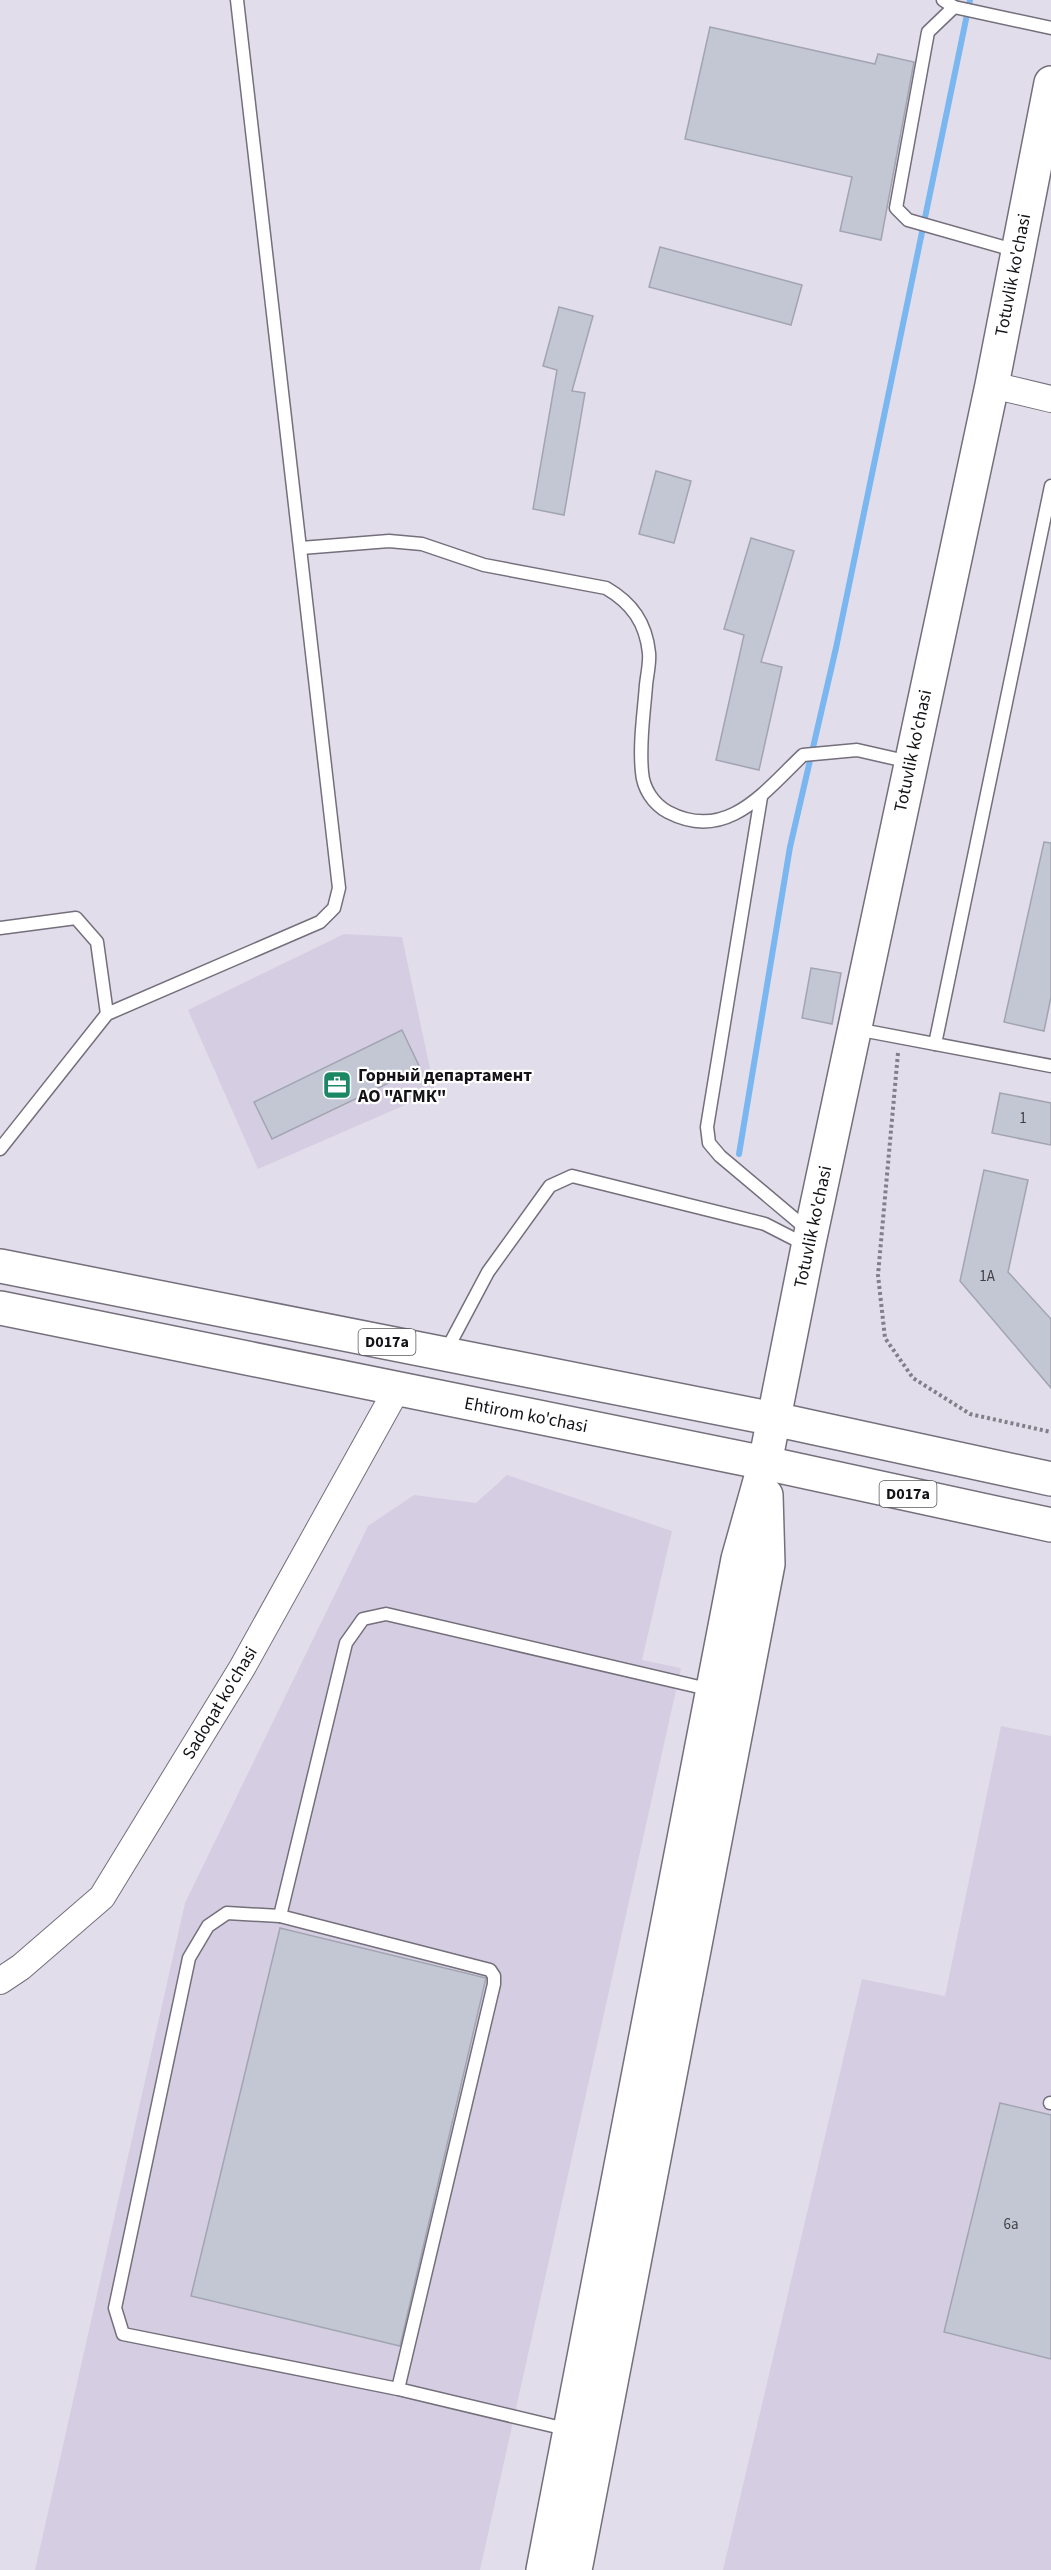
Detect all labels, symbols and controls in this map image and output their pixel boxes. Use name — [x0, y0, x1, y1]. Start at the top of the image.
street label: Totuvlik ko'chasi — [989, 211, 1037, 339]
street label: Totuvlik ko'chasi — [888, 687, 938, 815]
place label: Горный департамент АО "АГМК" — [357, 1063, 532, 1109]
office icon: Горный департамент АО "АГМК" — [321, 1069, 353, 1101]
house number: 1 — [1019, 1108, 1027, 1129]
street label: Totuvlik ko'chasi — [788, 1163, 838, 1291]
house number: 1А — [979, 1266, 996, 1287]
road number: D017a — [358, 1329, 416, 1355]
street label: Ehtirom ko'chasi — [462, 1391, 590, 1439]
road number: D017a — [880, 1481, 936, 1507]
street label: Sadoqat ko'chasi — [176, 1642, 264, 1764]
house number: 6а — [1003, 2214, 1019, 2235]

